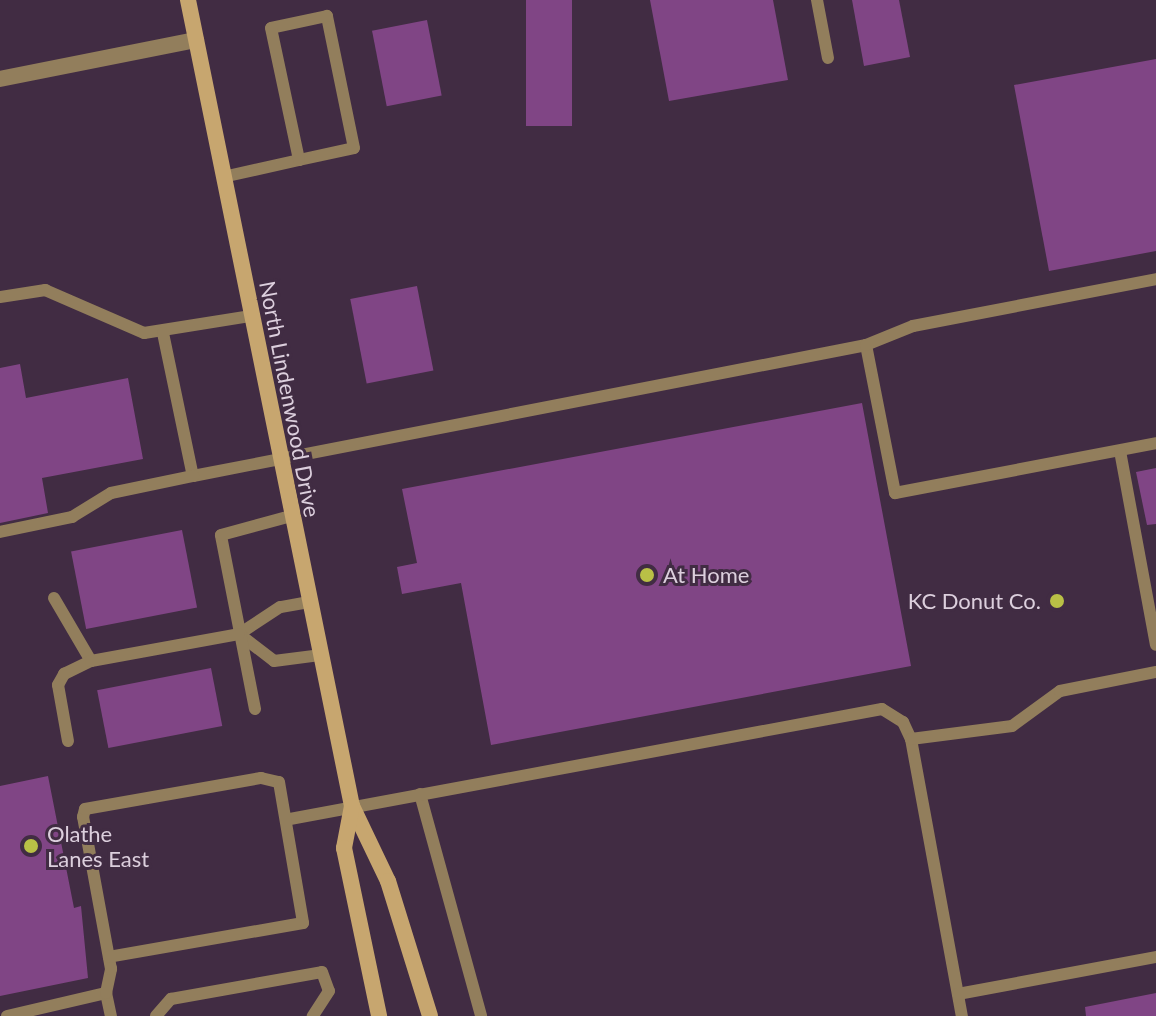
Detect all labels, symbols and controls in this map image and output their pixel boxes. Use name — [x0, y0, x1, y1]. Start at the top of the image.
street label: North Lindenwood Drive — [254, 279, 326, 519]
place label: At Home — [663, 562, 749, 588]
marker: At Home — [638, 566, 656, 584]
place label: KC Donut Co. — [908, 588, 1041, 614]
marker: KC Donut Co. — [1048, 592, 1066, 610]
place label: Olathe Lanes East — [47, 820, 149, 872]
marker: Olathe Lanes East — [22, 837, 40, 855]

